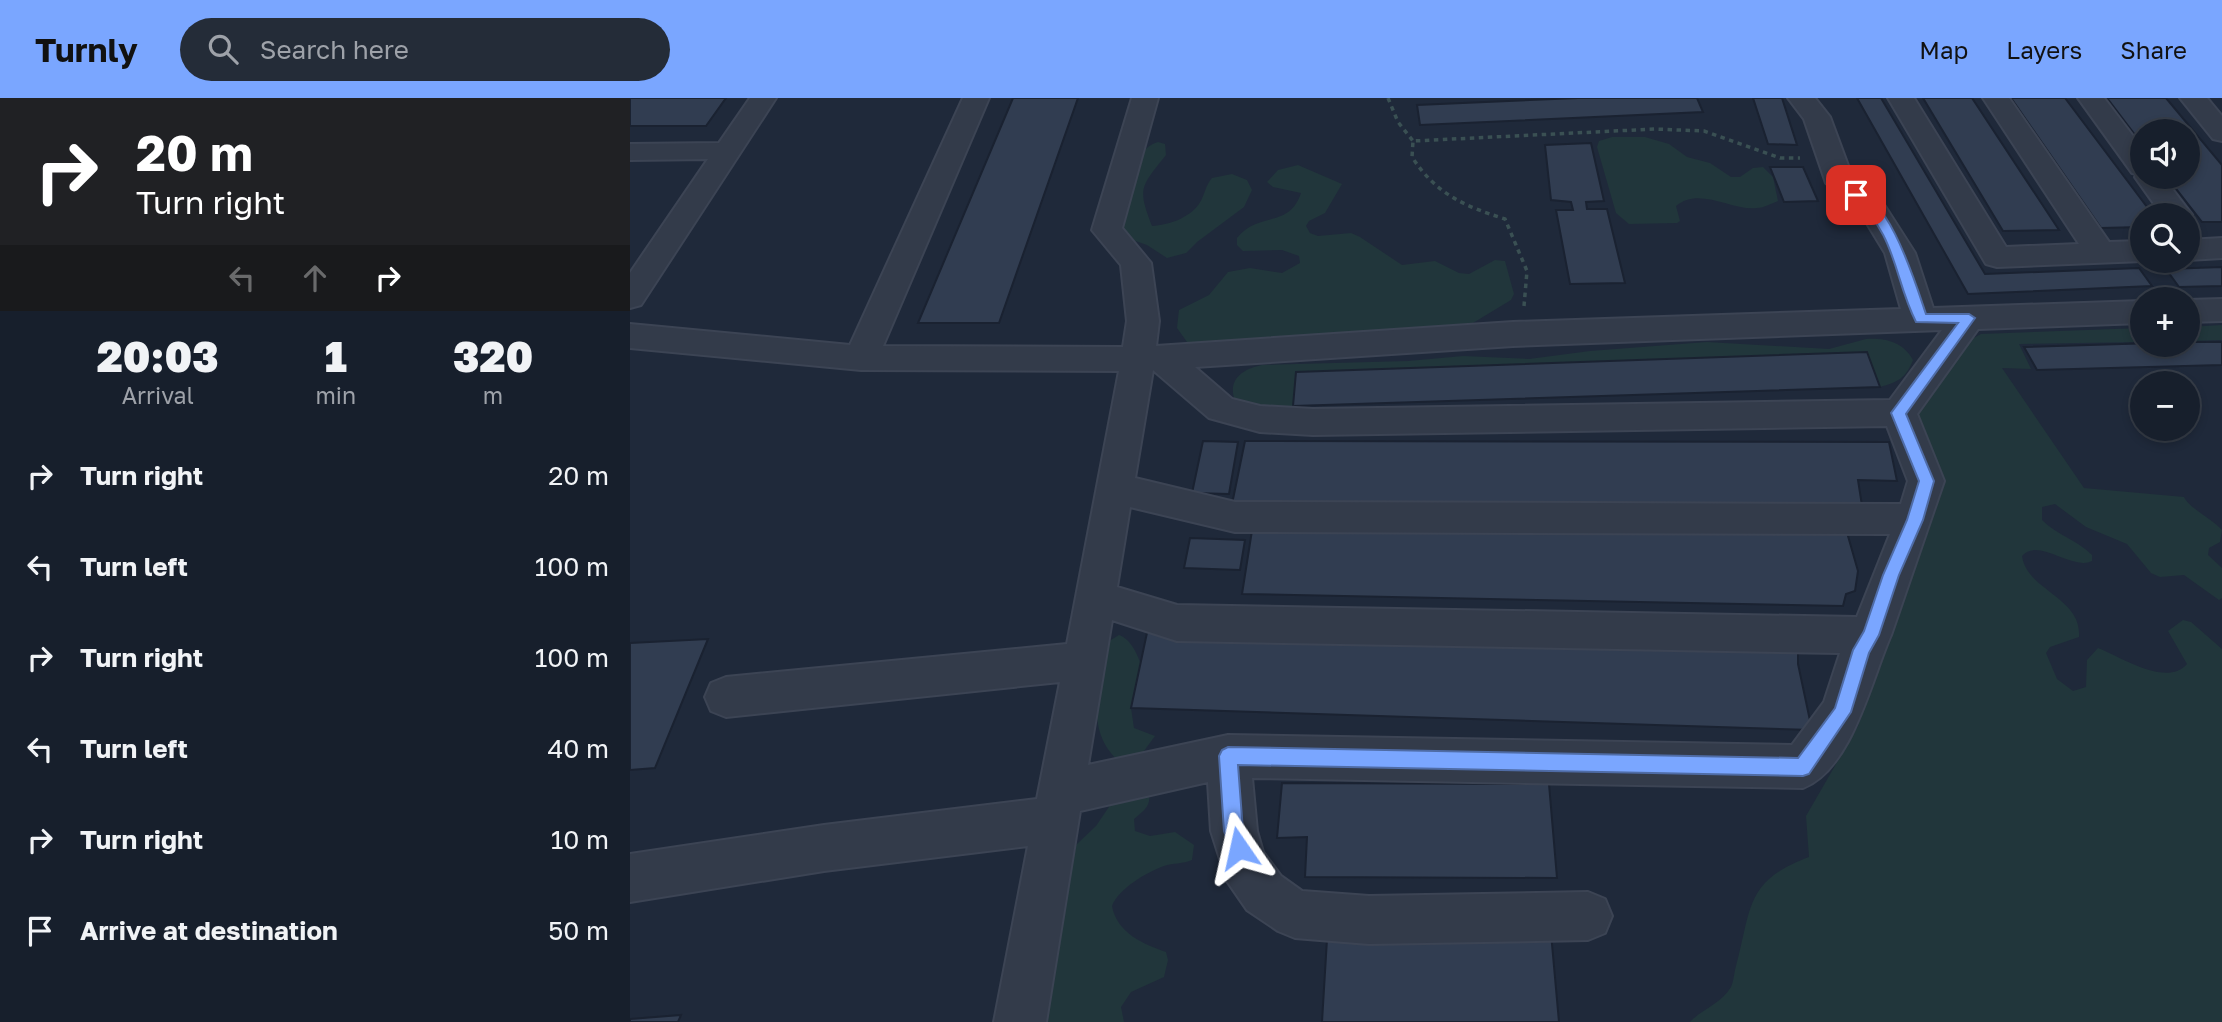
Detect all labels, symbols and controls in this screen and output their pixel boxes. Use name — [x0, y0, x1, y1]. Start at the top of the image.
search box — [180, 18, 670, 81]
text: Turnly — [35, 30, 138, 69]
icon: search — [204, 30, 242, 68]
text: Search here — [260, 34, 409, 65]
text: Map — [1919, 35, 1968, 64]
text: Layers — [2006, 35, 2082, 64]
text: Share — [2120, 35, 2187, 64]
map controls — [2130, 119, 2200, 441]
button: sound — [2130, 119, 2200, 189]
text: 20 m — [136, 123, 253, 182]
icon: right — [21, 126, 112, 217]
pin — [1826, 165, 1886, 225]
icon: arrive — [1837, 176, 1875, 214]
text: Turn right — [136, 183, 285, 221]
button: search — [2130, 203, 2200, 273]
icon: left — [223, 259, 261, 297]
icon: ahead — [296, 259, 334, 297]
icon: right — [369, 259, 407, 297]
button: + — [2130, 287, 2200, 357]
text: 20:03 — [97, 331, 219, 381]
text: 1 — [325, 331, 347, 381]
text: 320 — [453, 331, 533, 381]
button: − — [2130, 371, 2200, 441]
text: Arrival — [122, 381, 194, 409]
text: min — [315, 381, 356, 409]
text: m — [483, 381, 503, 409]
icon: right — [21, 457, 59, 495]
text: Turn right — [80, 460, 203, 491]
text: 20 m — [548, 460, 609, 491]
icon: left — [21, 548, 59, 586]
text: Turn left — [80, 551, 188, 582]
text: 100 m — [535, 551, 609, 582]
icon: right — [21, 639, 59, 677]
text: Turn right — [80, 642, 203, 673]
text: 100 m — [535, 642, 609, 673]
icon: left — [21, 730, 59, 768]
text: Turn left — [80, 733, 188, 764]
text: 40 m — [548, 733, 609, 764]
position arrow — [1202, 811, 1276, 885]
icon: right — [21, 821, 59, 859]
text: Turn right — [80, 824, 203, 855]
text: 10 m — [551, 824, 609, 855]
icon: arrive — [21, 912, 59, 950]
text: Arrive at destination — [80, 915, 338, 946]
text: 50 m — [548, 915, 609, 946]

